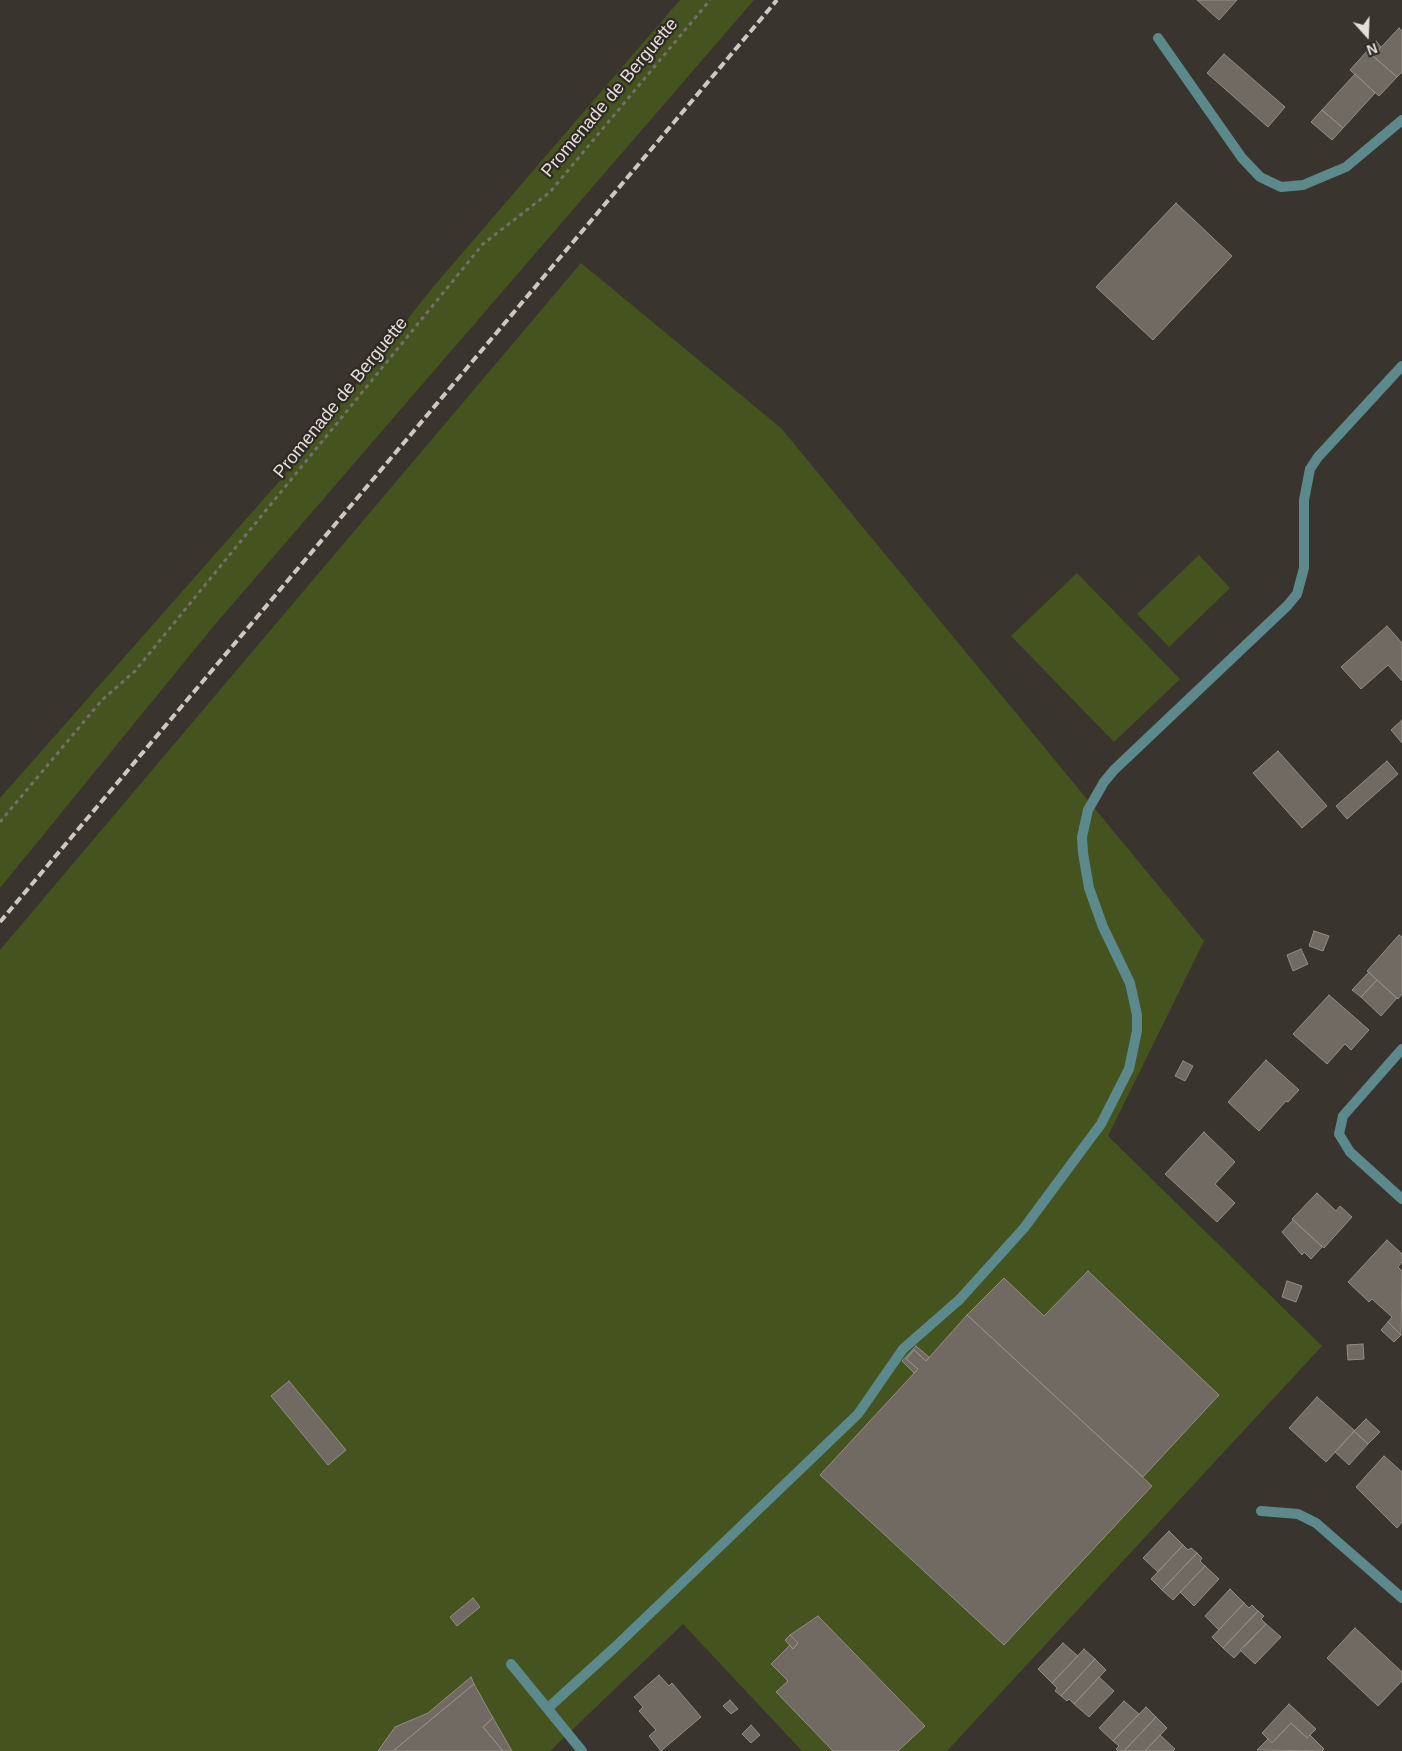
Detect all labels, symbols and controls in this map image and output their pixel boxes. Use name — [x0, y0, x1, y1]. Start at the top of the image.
north arrow — [1342, 10, 1392, 60]
street label: Promenade de Berguette — [537, 14, 683, 182]
text: N — [1365, 40, 1380, 58]
street label: Promenade de Berguette — [269, 313, 413, 483]

